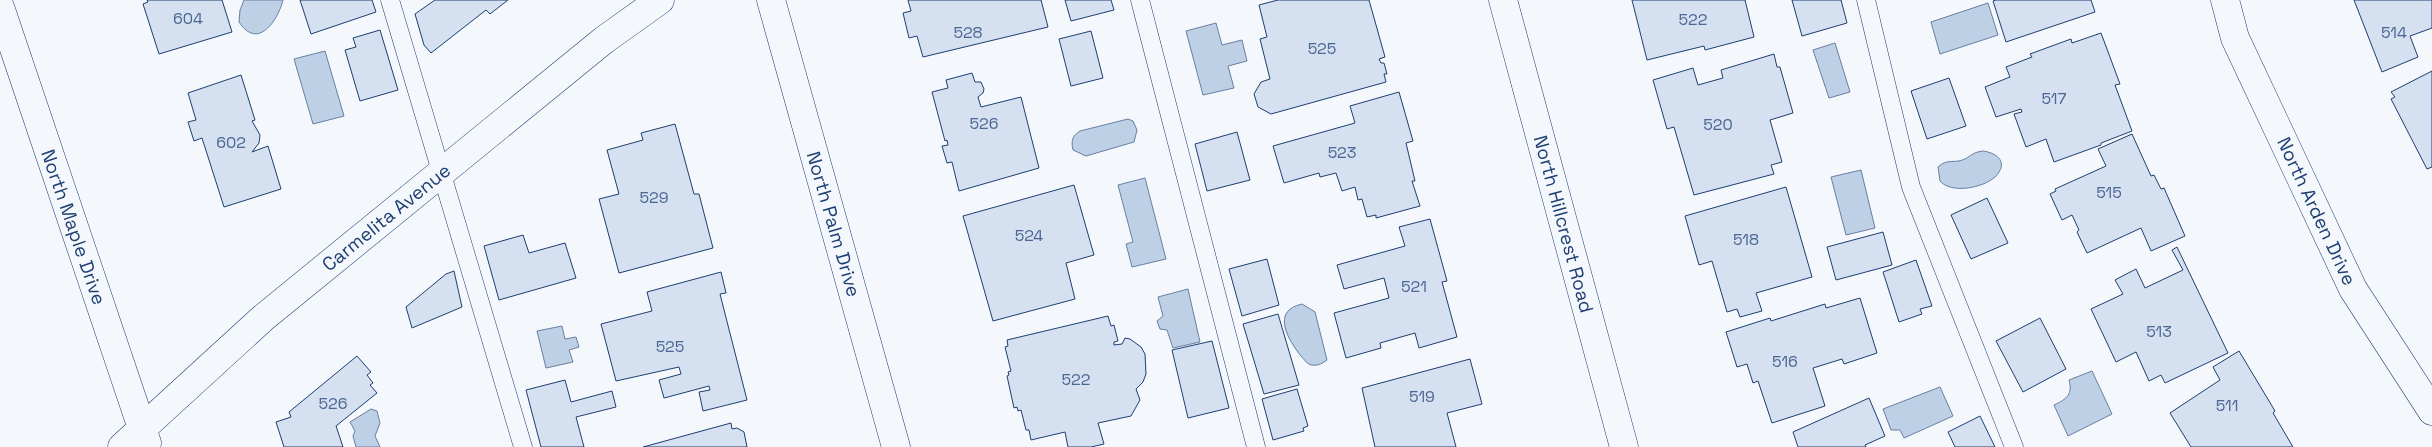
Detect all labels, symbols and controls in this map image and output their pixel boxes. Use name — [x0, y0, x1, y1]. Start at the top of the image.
house number: 604 — [173, 8, 203, 29]
house number: 522 — [1679, 9, 1707, 30]
house number: 528 — [953, 22, 983, 43]
house number: 514 — [2381, 22, 2407, 43]
house number: 525 — [1308, 38, 1336, 59]
house number: 517 — [2041, 88, 2067, 109]
house number: 526 — [970, 113, 998, 134]
house number: 520 — [1703, 114, 1733, 135]
house number: 602 — [216, 132, 246, 153]
street label: North Hillcrest Road — [1528, 133, 1599, 316]
street label: North Arden Drive — [2271, 133, 2362, 289]
house number: 523 — [1328, 142, 1356, 163]
street label: North Maple Drive — [35, 146, 112, 308]
street label: North Palm Drive — [801, 148, 866, 300]
street label: Carmelita Avenue — [317, 158, 456, 277]
house number: 515 — [2096, 182, 2122, 203]
house number: 529 — [640, 187, 668, 208]
house number: 524 — [1015, 225, 1043, 246]
house number: 518 — [1733, 229, 1759, 250]
house number: 521 — [1401, 276, 1427, 297]
house number: 513 — [2146, 321, 2172, 342]
house number: 525 — [656, 336, 684, 357]
house number: 516 — [1772, 351, 1798, 372]
house number: 522 — [1062, 369, 1090, 390]
house number: 519 — [1409, 386, 1435, 407]
house number: 526 — [319, 393, 347, 414]
house number: 511 — [2216, 395, 2238, 416]

